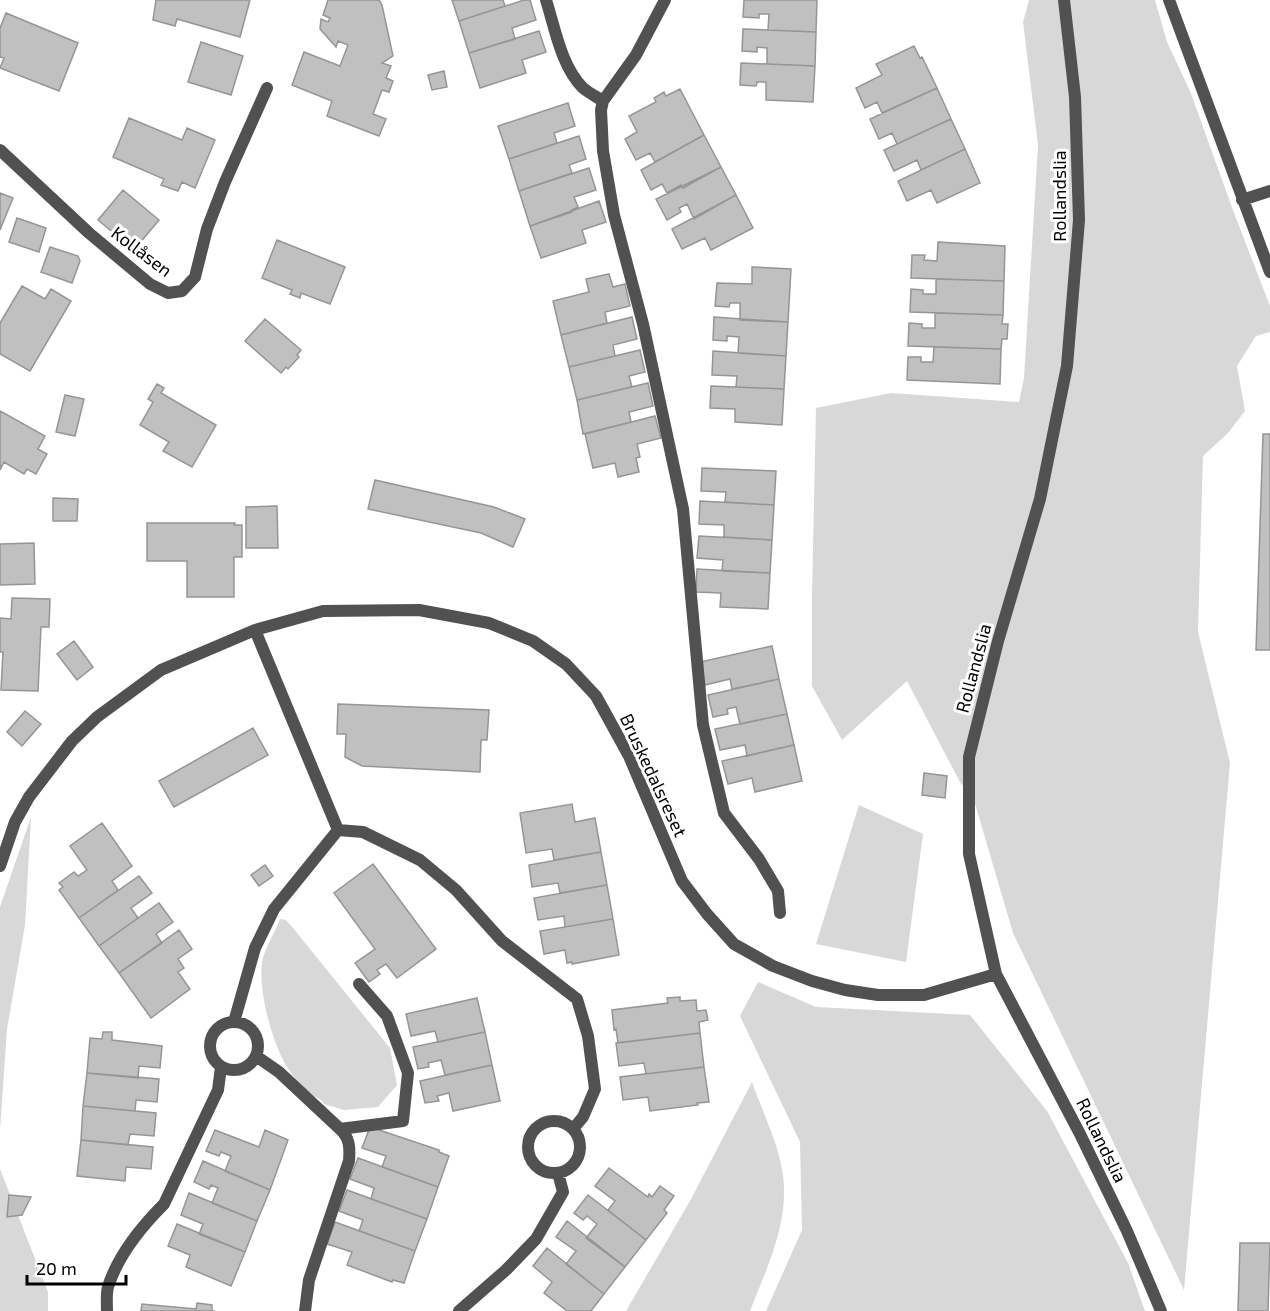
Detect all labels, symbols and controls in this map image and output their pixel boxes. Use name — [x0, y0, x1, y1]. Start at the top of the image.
street label: Rollandslia — [1048, 150, 1070, 242]
street label: Kollåsen — [107, 221, 177, 281]
street label: Rollandslia — [951, 621, 995, 715]
street label: Bruskedalsreset — [616, 710, 692, 840]
street label: Rollandslia — [1072, 1094, 1132, 1186]
scale bar — [27, 1248, 126, 1286]
text: 20 m — [36, 1257, 77, 1279]

